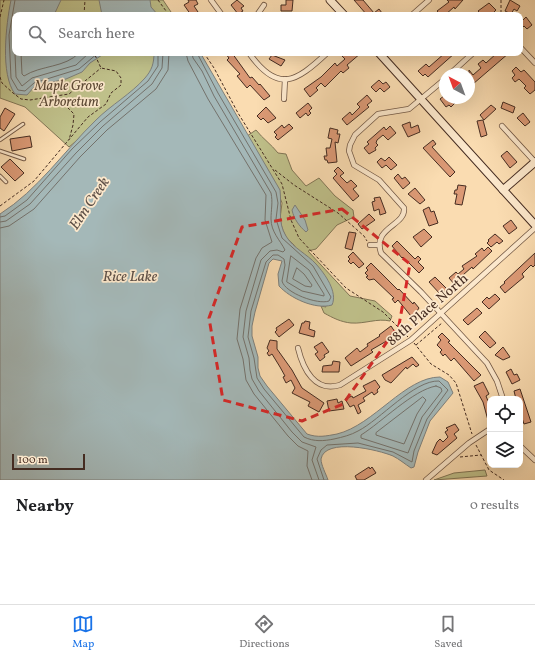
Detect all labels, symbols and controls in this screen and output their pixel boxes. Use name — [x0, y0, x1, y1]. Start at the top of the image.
search box — [12, 12, 523, 56]
icon: search — [26, 23, 48, 45]
text: Search here — [58, 24, 135, 45]
north arrow — [439, 68, 475, 104]
park label: Maple Grove Arboretum — [34, 77, 103, 112]
water label: Elm Creek — [65, 173, 116, 234]
water label: Rice Lake — [103, 267, 158, 288]
street label: 88th Place North — [383, 269, 473, 351]
map controls — [487, 396, 523, 468]
button: locate — [487, 396, 523, 432]
button: layers — [487, 432, 523, 468]
scale bar — [12, 452, 85, 471]
text: 100 m — [18, 453, 48, 468]
text: Nearby — [16, 495, 74, 518]
text: 0 results — [470, 497, 519, 515]
tab: Map — [72, 613, 94, 652]
tab: Directions — [239, 613, 290, 652]
tab: Saved — [434, 613, 463, 652]

